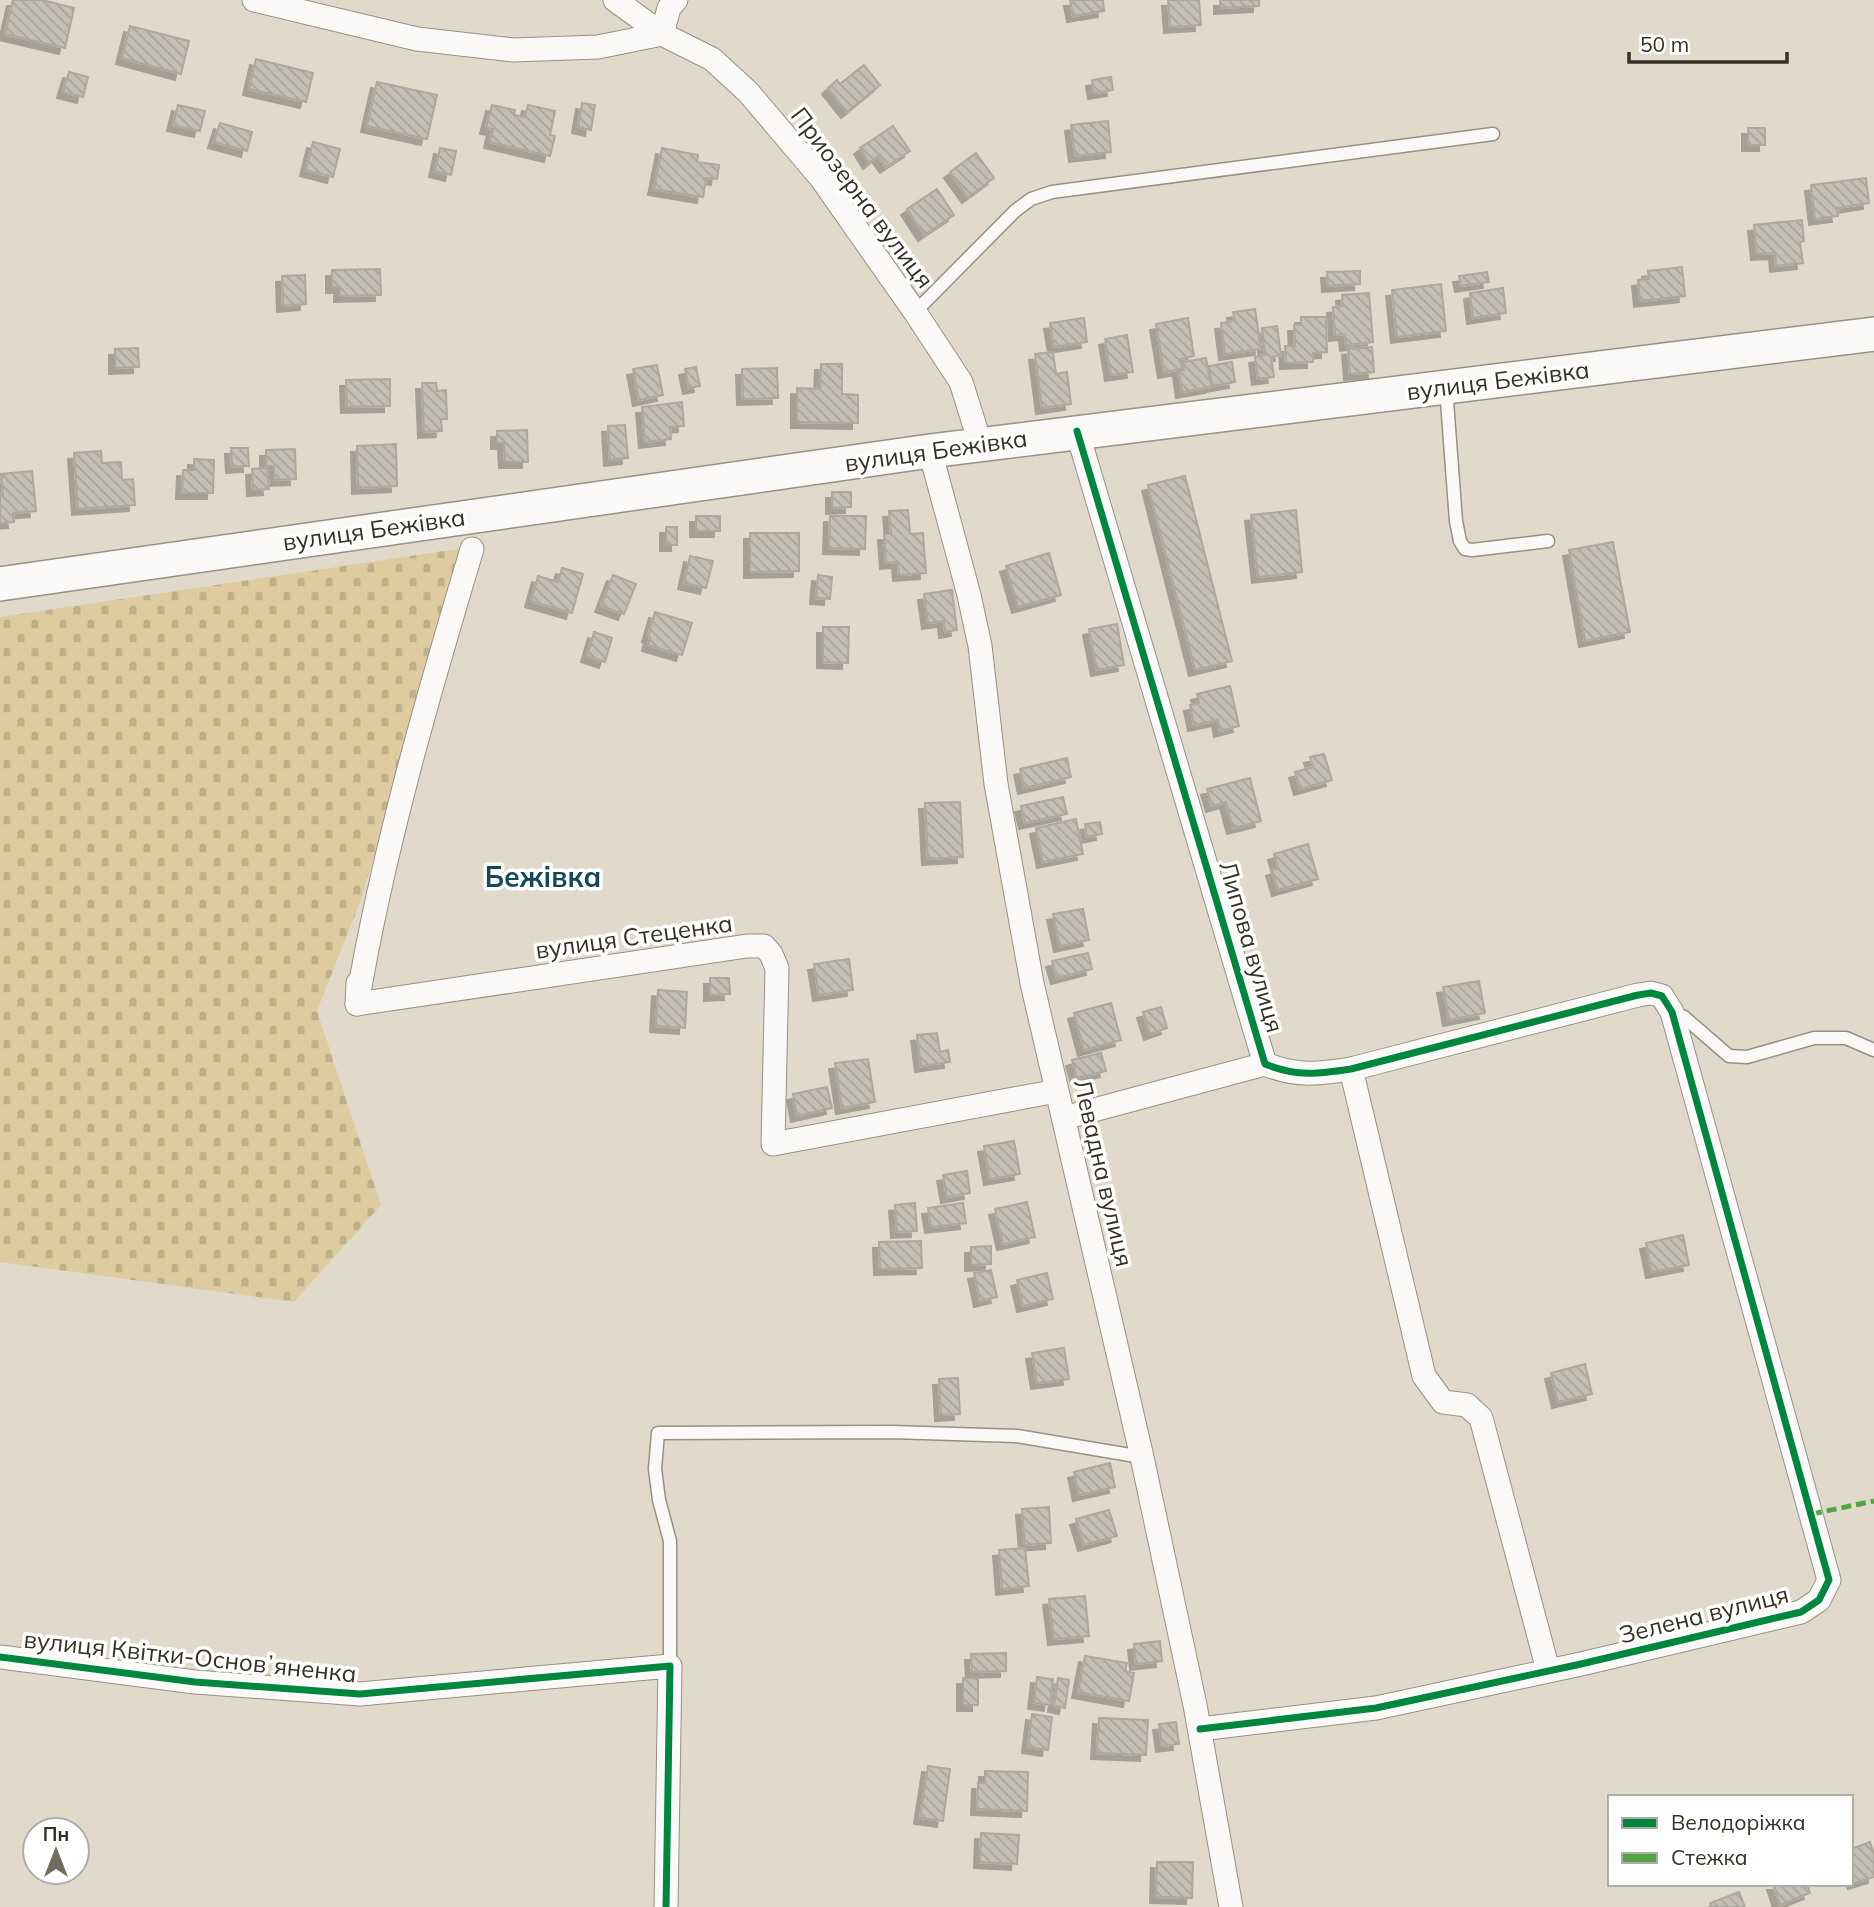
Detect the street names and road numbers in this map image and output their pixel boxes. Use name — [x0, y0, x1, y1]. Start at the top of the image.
street label: Приозерна вулиця — [785, 101, 941, 294]
street label: вулиця Бежівка — [1405, 354, 1591, 406]
street label: вулиця Бежівка — [843, 422, 1029, 478]
street label: вулиця Бежівка — [281, 501, 467, 557]
street label: Липова вулиця — [1213, 858, 1291, 1036]
street label: вулиця Стеценка — [533, 907, 734, 965]
street label: Левадна вулиця — [1068, 1076, 1140, 1269]
street label: Зелена вулиця — [1616, 1578, 1792, 1650]
street label: вулиця Квітки-Основʼяненка — [22, 1624, 358, 1688]

